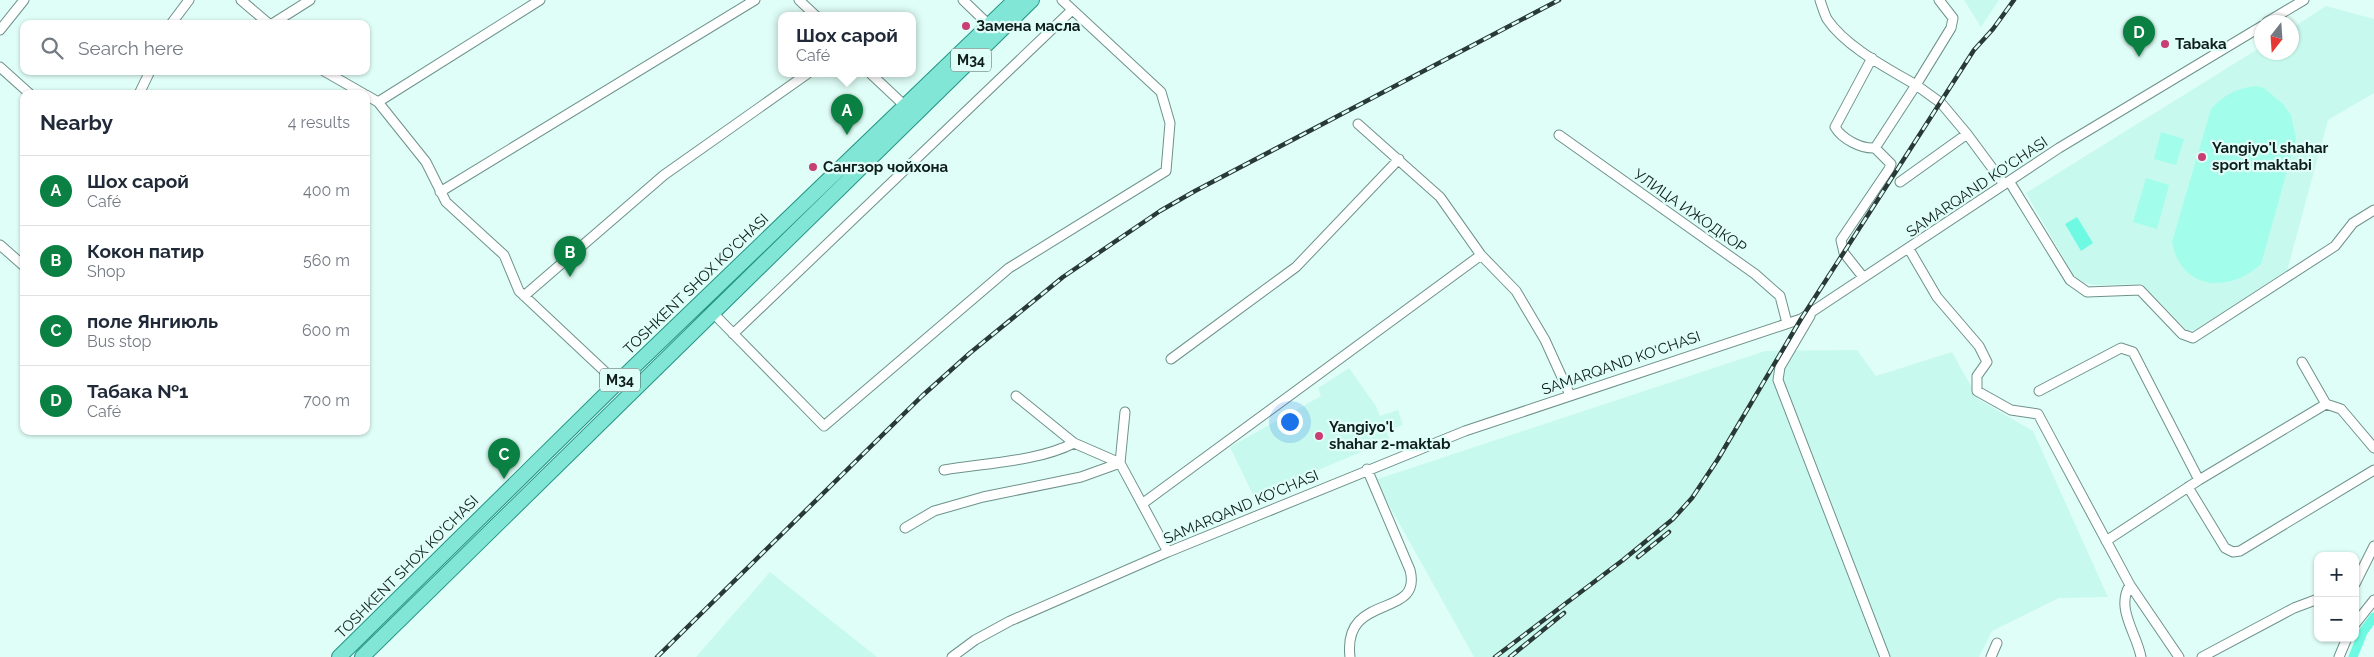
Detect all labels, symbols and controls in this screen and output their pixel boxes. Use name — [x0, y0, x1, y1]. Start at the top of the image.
popup — [778, 12, 916, 77]
north arrow — [2254, 15, 2299, 60]
pin: D — [2123, 16, 2155, 57]
place label: Замена масла — [976, 17, 1081, 35]
search box — [20, 20, 370, 75]
marker: Замена масла — [960, 20, 972, 32]
text: Шох сарой — [796, 24, 898, 46]
icon: search — [38, 34, 66, 62]
place label: Tabaka — [2175, 35, 2227, 53]
text: Search here — [78, 37, 184, 59]
marker: Tabaka — [2159, 38, 2171, 50]
text: Café — [796, 46, 830, 65]
road number: M34 — [951, 48, 991, 72]
pin: A — [831, 94, 863, 135]
text: Nearby — [40, 110, 113, 135]
text: 4 results — [288, 113, 350, 132]
street label: SAMARQAND KO'CHASI — [1903, 133, 2051, 241]
place label: Yangiyo'l shahar sport maktabi — [2212, 139, 2329, 174]
marker: Yangiyo'l shahar sport maktabi — [2196, 151, 2208, 163]
place label: Сангзор чойхона — [823, 158, 949, 176]
marker: Сангзор чойхона — [807, 161, 819, 173]
street label: УЛИЦА ИЖОДКОР — [1630, 165, 1750, 257]
text: Шох сарой — [87, 170, 189, 192]
text: A — [51, 181, 61, 200]
text: 400 m — [303, 181, 350, 200]
text: Café — [87, 192, 121, 211]
street label: TOSHKENT SHOX KO'CHASI — [620, 210, 772, 358]
pin: B — [554, 236, 586, 277]
text: Кокон патир — [87, 240, 204, 262]
text: B — [51, 251, 61, 270]
text: 560 m — [303, 251, 350, 270]
text: Shop — [87, 262, 125, 281]
text: поле Янгиюль — [87, 310, 218, 332]
text: C — [51, 321, 61, 340]
text: 600 m — [302, 321, 350, 340]
street label: SAMARQAND KO'CHASI — [1539, 327, 1703, 399]
text: Bus stop — [87, 332, 151, 351]
road number: M34 — [600, 368, 640, 392]
text: Табака №1 — [87, 380, 188, 402]
text: D — [50, 391, 62, 410]
text: 700 m — [303, 391, 350, 410]
text: Café — [87, 402, 121, 421]
your location — [1277, 409, 1303, 435]
place label: Yangiyo'l shahar 2-maktab — [1329, 418, 1451, 453]
marker: Yangiyo'l shahar 2-maktab — [1313, 430, 1325, 442]
pin: C — [488, 438, 520, 479]
street label: SAMARQAND KO'CHASI — [1161, 466, 1321, 548]
street label: TOSHKENT SHOX KO'CHASI — [332, 492, 482, 642]
map controls — [2314, 552, 2359, 642]
button: + — [2314, 552, 2359, 597]
button: − — [2314, 597, 2359, 642]

